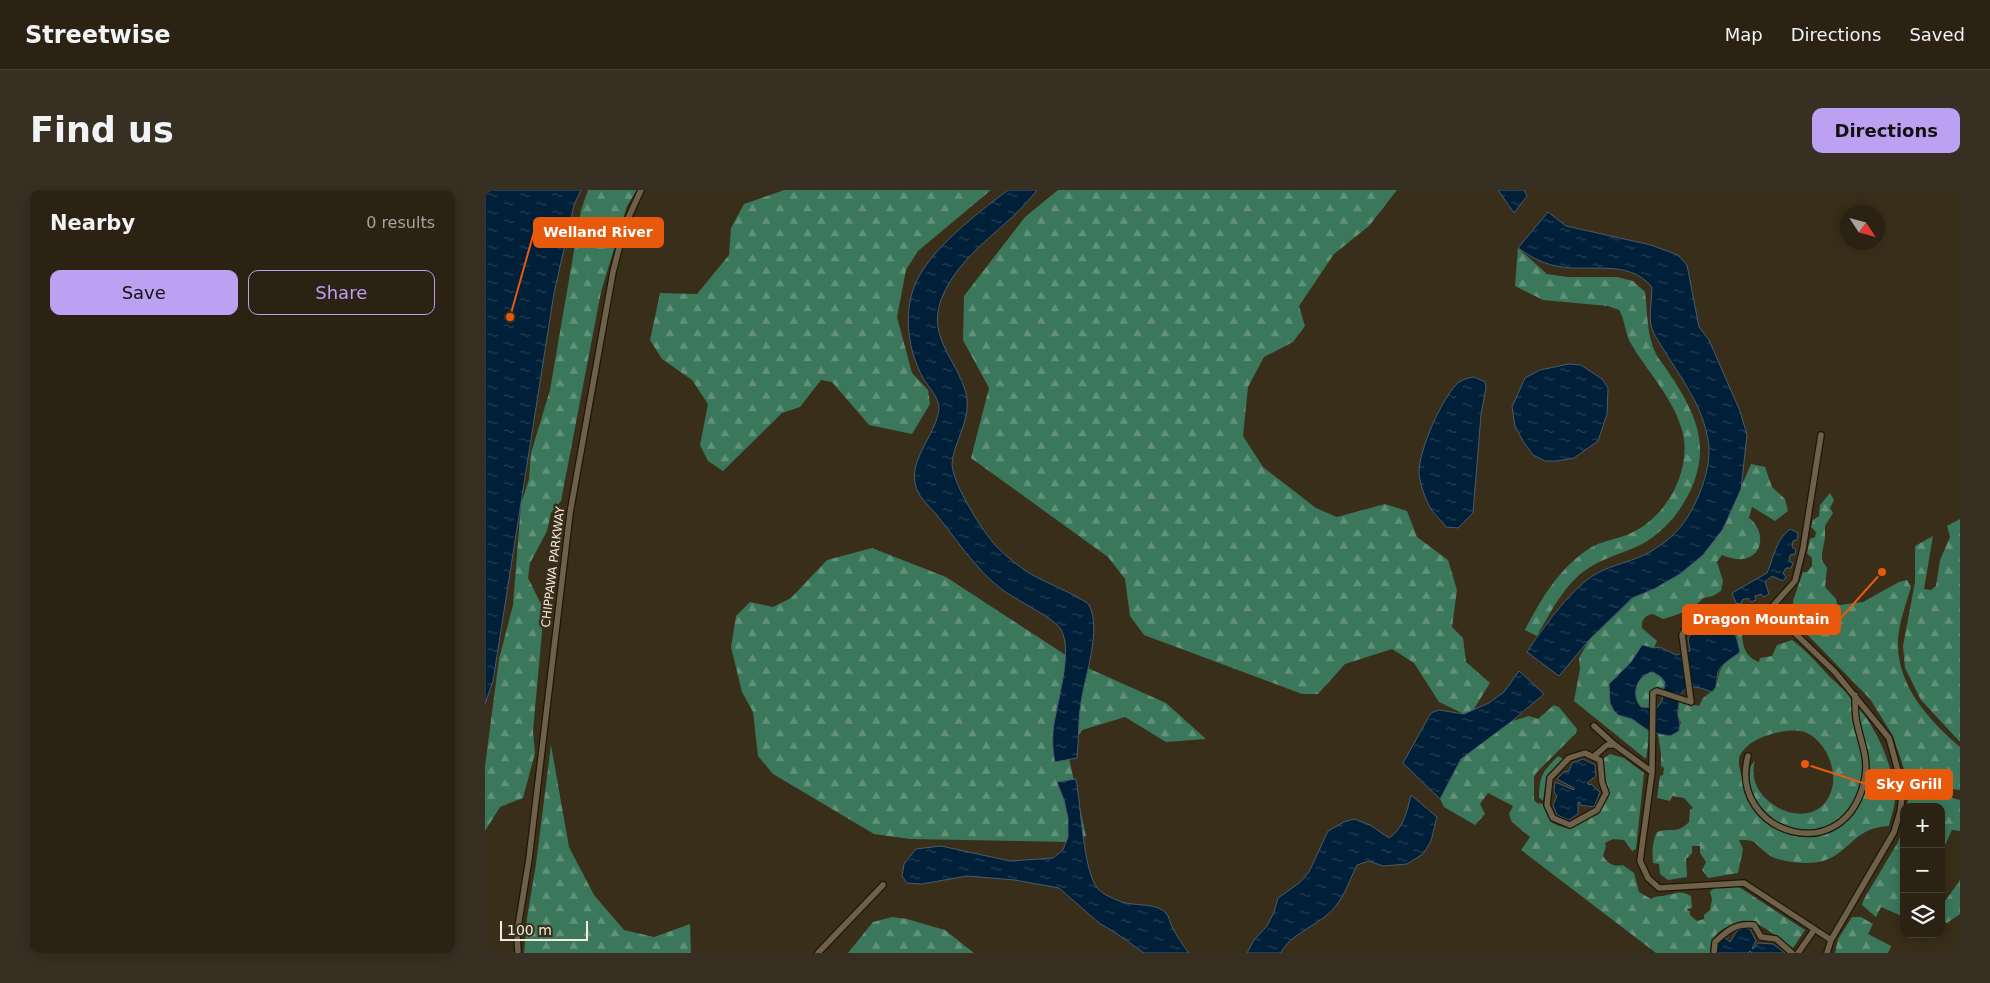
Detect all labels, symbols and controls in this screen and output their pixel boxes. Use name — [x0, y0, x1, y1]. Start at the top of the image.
text: Streetwise — [25, 21, 171, 49]
text: Map — [1725, 24, 1763, 45]
text: Directions — [1791, 24, 1881, 45]
text: Saved — [1909, 24, 1965, 45]
button: Directions — [1812, 108, 1960, 153]
text: Find us — [30, 110, 174, 150]
north arrow — [1840, 205, 1885, 250]
text: Nearby — [50, 211, 135, 235]
text: 0 results — [366, 213, 435, 232]
callout: Welland River — [534, 218, 663, 247]
text: Welland River — [543, 224, 653, 240]
button: Save — [50, 270, 238, 315]
button: Share — [248, 270, 435, 315]
street label: CHIPPAWA PARKWAY — [539, 505, 567, 628]
callout: Dragon Mountain — [1683, 605, 1840, 634]
text: Dragon Mountain — [1693, 611, 1829, 627]
callout: Sky Grill — [1866, 770, 1952, 799]
text: Sky Grill — [1876, 776, 1942, 792]
map controls — [1900, 803, 1945, 938]
button: + — [1900, 803, 1945, 848]
button: − — [1900, 848, 1945, 893]
button: layers — [1900, 893, 1945, 938]
scale bar — [500, 918, 587, 941]
text: 100 m — [507, 922, 552, 938]

